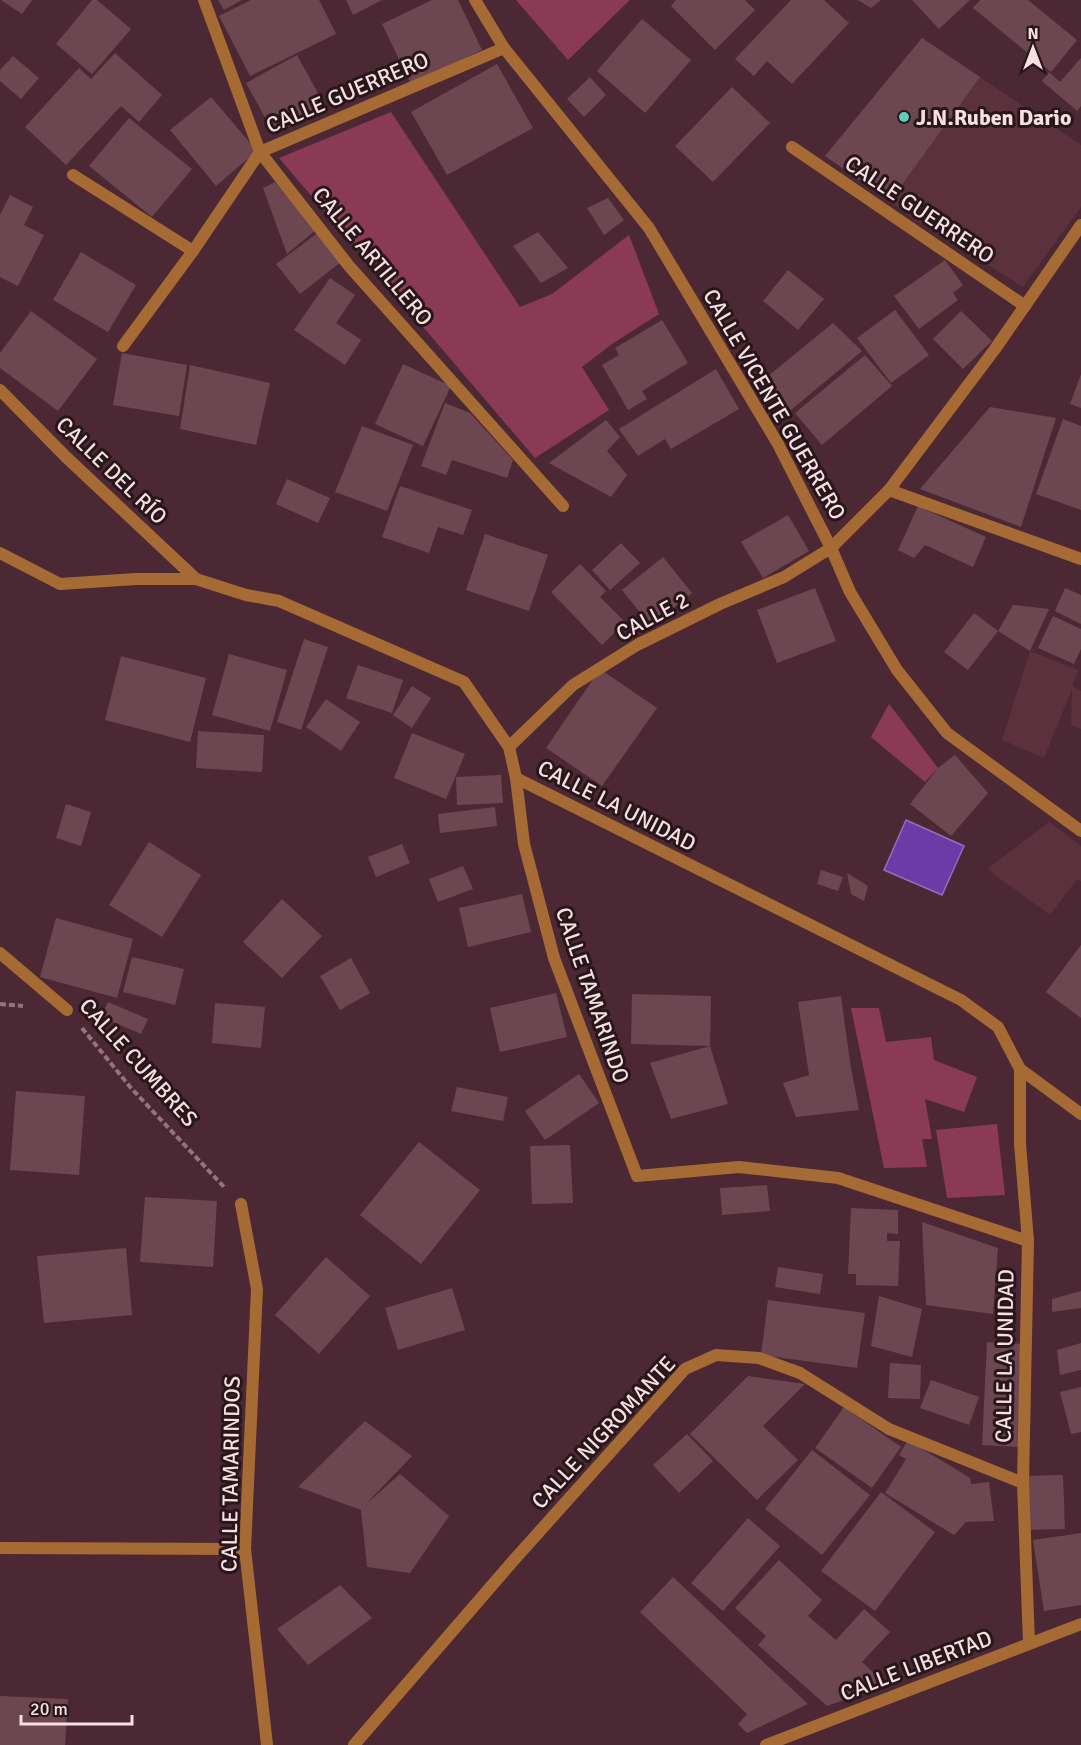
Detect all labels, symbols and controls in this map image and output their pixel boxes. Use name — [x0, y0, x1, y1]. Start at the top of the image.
north arrow — [1003, 18, 1063, 78]
text: N — [1027, 24, 1039, 44]
street label: CALLE GUERRERO — [262, 46, 433, 139]
place label: J.N.Ruben Dario — [916, 104, 1071, 131]
marker: J.N.Ruben Dario — [897, 110, 911, 124]
street label: CALLE GUERRERO — [840, 150, 999, 269]
street label: CALLE ARTILLERO — [307, 182, 438, 331]
street label: CALLE VICENTE GUERRERO — [697, 284, 852, 524]
street label: CALLE DEL RÍO — [51, 411, 173, 530]
street label: CALLE 2 — [611, 586, 693, 647]
street label: CALLE LA UNIDAD — [533, 754, 700, 857]
street label: CALLE TAMARINDO — [550, 904, 635, 1087]
street label: CALLE CUMBRES — [74, 993, 203, 1132]
street label: CALLE LA UNIDAD — [989, 1269, 1020, 1443]
street label: CALLE NIGROMANTE — [526, 1350, 681, 1514]
street label: CALLE TAMARINDOS — [215, 1376, 246, 1572]
street label: CALLE LIBERTAD — [837, 1624, 996, 1707]
scale bar — [21, 1688, 132, 1726]
text: 20 m — [30, 1698, 68, 1720]

